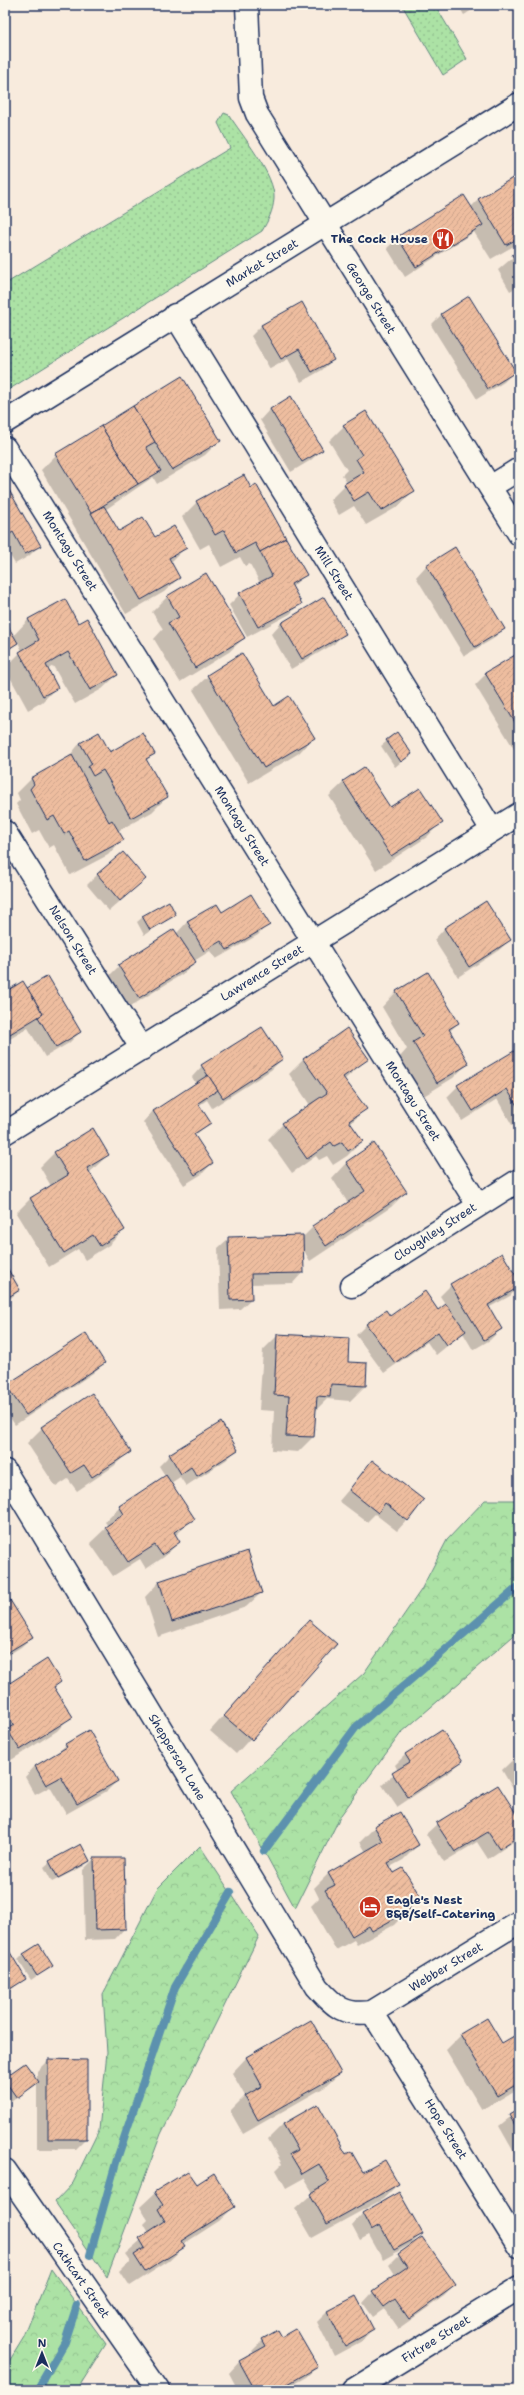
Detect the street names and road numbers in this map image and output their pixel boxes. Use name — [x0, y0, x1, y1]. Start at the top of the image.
street label: Market Street — [223, 235, 301, 291]
street label: George Street — [343, 259, 399, 337]
street label: Montagu Street — [39, 508, 101, 594]
street label: Mill Street — [311, 543, 357, 603]
street label: Montagu Street — [211, 783, 273, 869]
street label: Nelson Street — [45, 902, 101, 978]
street label: Lawrence Street — [217, 941, 307, 1005]
street label: Montagu Street — [382, 1058, 444, 1144]
street label: Cloughley Street — [390, 1199, 480, 1265]
street label: Shepperson Lane — [145, 1711, 209, 1803]
street label: Webber Street — [406, 1939, 486, 1995]
street label: Hope Street — [421, 2096, 471, 2162]
street label: Cathcart Street — [49, 2239, 113, 2321]
street label: Firtree Street — [399, 2312, 473, 2366]

